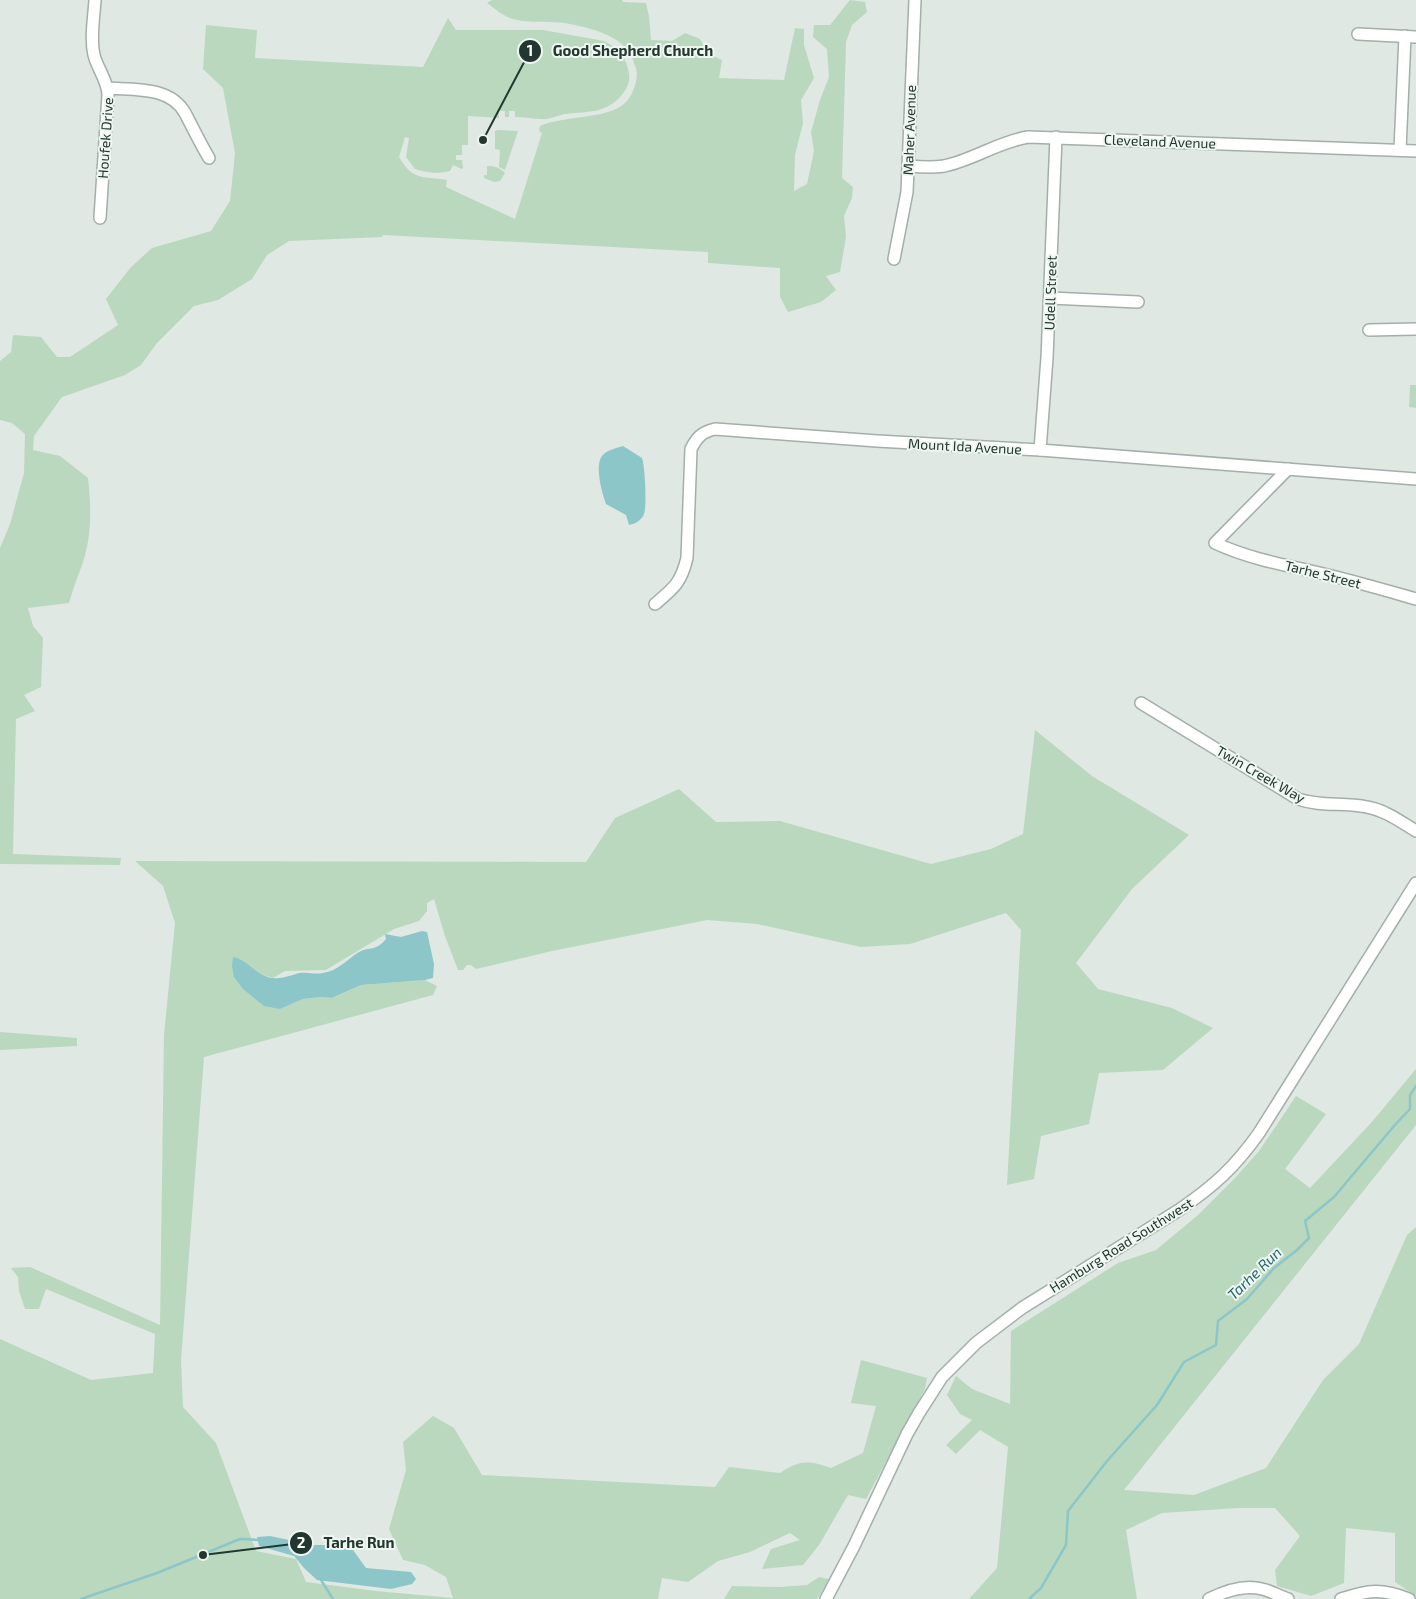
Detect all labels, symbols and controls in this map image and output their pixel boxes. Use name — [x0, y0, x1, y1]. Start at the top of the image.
callout: Good Shepherd Church — [518, 36, 723, 66]
text: 1 — [527, 41, 533, 59]
text: Good Shepherd Church — [553, 41, 713, 59]
street label: Maher Avenue — [899, 84, 919, 176]
street label: Houfek Drive — [94, 97, 116, 179]
street label: Cleveland Avenue — [1104, 131, 1216, 151]
street label: Udell Street — [1040, 255, 1060, 331]
street label: Mount Ida Avenue — [908, 435, 1022, 457]
street label: Tarhe Street — [1283, 556, 1363, 592]
street label: Twin Creek Way — [1213, 742, 1309, 807]
street label: Hamburg Road Southwest — [1046, 1194, 1196, 1296]
water label: Tarhe Run — [1223, 1243, 1285, 1303]
callout: Tarhe Run — [289, 1528, 405, 1558]
text: 2 — [297, 1533, 306, 1551]
text: Tarhe Run — [324, 1533, 395, 1551]

